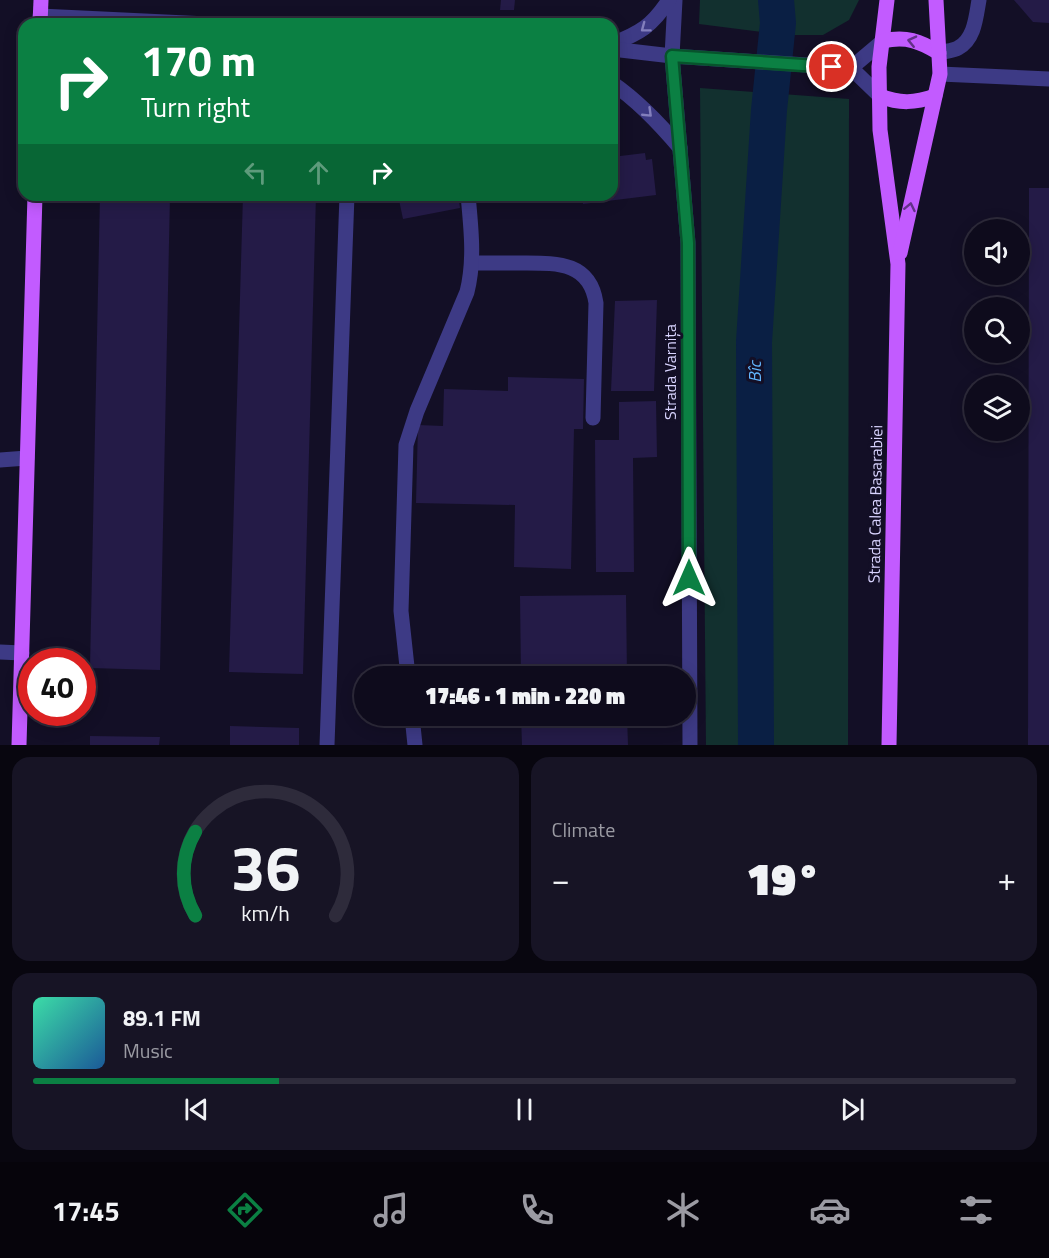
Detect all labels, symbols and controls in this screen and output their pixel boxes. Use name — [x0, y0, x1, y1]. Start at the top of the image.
one-way arrow — [641, 20, 652, 31]
text: 170 m — [141, 28, 256, 92]
one-way arrow — [908, 35, 918, 48]
pin — [806, 41, 857, 92]
icon: right — [42, 42, 120, 120]
icon: arrive — [815, 50, 848, 83]
text: Turn right — [141, 86, 250, 127]
one-way arrow — [642, 106, 652, 117]
icon: left — [239, 156, 272, 189]
icon: ahead — [302, 156, 335, 189]
icon: right — [365, 156, 398, 189]
one-way arrow — [903, 202, 916, 212]
map controls — [964, 219, 1030, 441]
button: sound — [964, 219, 1030, 285]
button: search — [964, 297, 1030, 363]
street label: Strada Varnița — [658, 324, 682, 420]
water label: Bîc — [741, 360, 768, 383]
button: layers — [964, 375, 1030, 441]
street label: Strada Calea Basarabiei — [862, 425, 888, 583]
position arrow — [657, 546, 721, 610]
speed limit sign: 40 — [18, 648, 96, 726]
text: 17:46 · 1 min · 220 m — [425, 679, 625, 713]
text: Climate — [552, 814, 615, 845]
text: 36 — [230, 819, 300, 914]
text: 19° — [747, 844, 821, 912]
text: − — [552, 854, 570, 904]
text: + — [998, 854, 1016, 904]
text: km/h — [241, 897, 290, 929]
text: 89.1 FM — [123, 1001, 201, 1035]
text: Music — [123, 1035, 173, 1066]
icon: previous — [180, 1093, 213, 1126]
icon: pause — [508, 1093, 541, 1126]
icon: next — [836, 1093, 869, 1126]
icon: directions — [224, 1189, 266, 1231]
icon: music — [370, 1189, 412, 1231]
icon: phone — [516, 1189, 558, 1231]
icon: climate — [662, 1189, 704, 1231]
icon: car — [809, 1189, 851, 1231]
icon: filters — [955, 1189, 997, 1231]
text: 17:45 — [52, 1190, 120, 1231]

